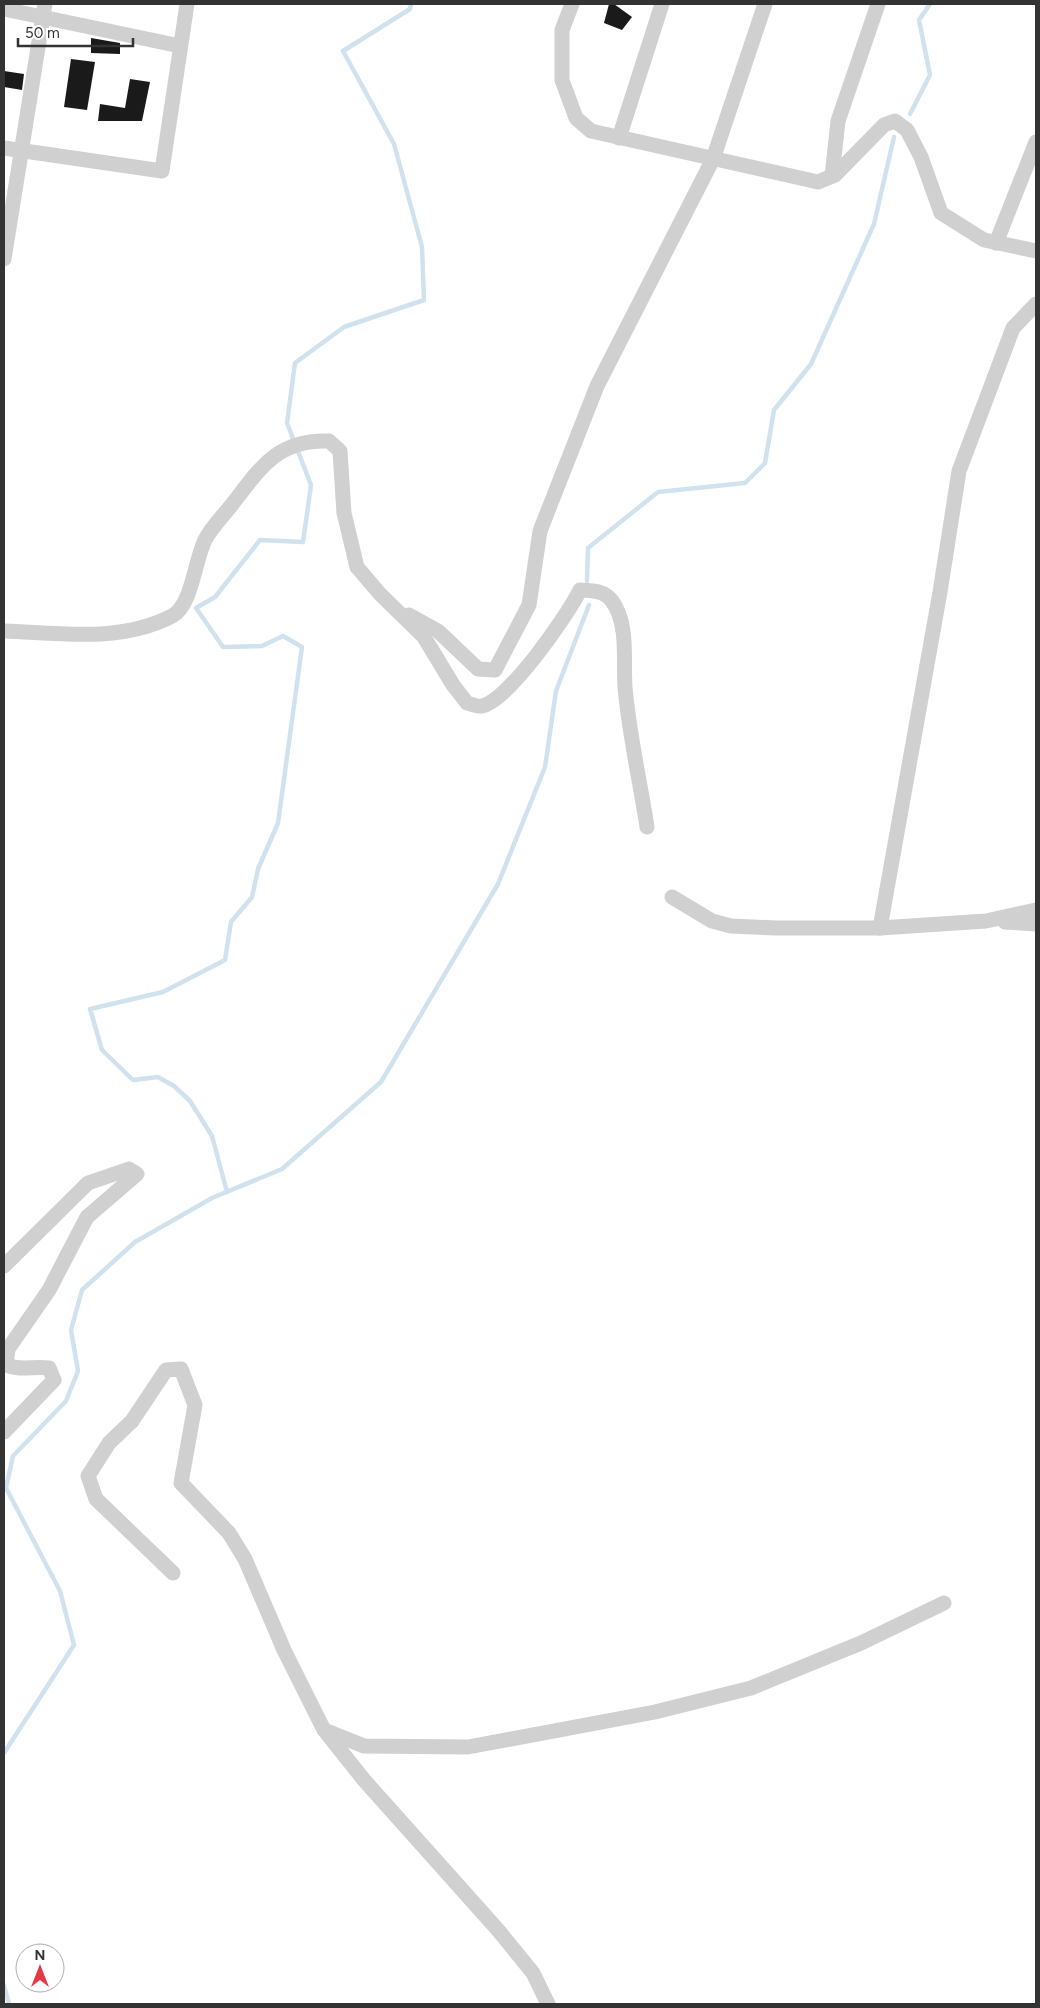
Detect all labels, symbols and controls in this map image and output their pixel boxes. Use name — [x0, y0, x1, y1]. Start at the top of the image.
scale bar — [18, 15, 132, 47]
text: 50 m — [25, 24, 60, 42]
north arrow — [15, 1943, 65, 1993]
text: N — [35, 1947, 45, 1964]

